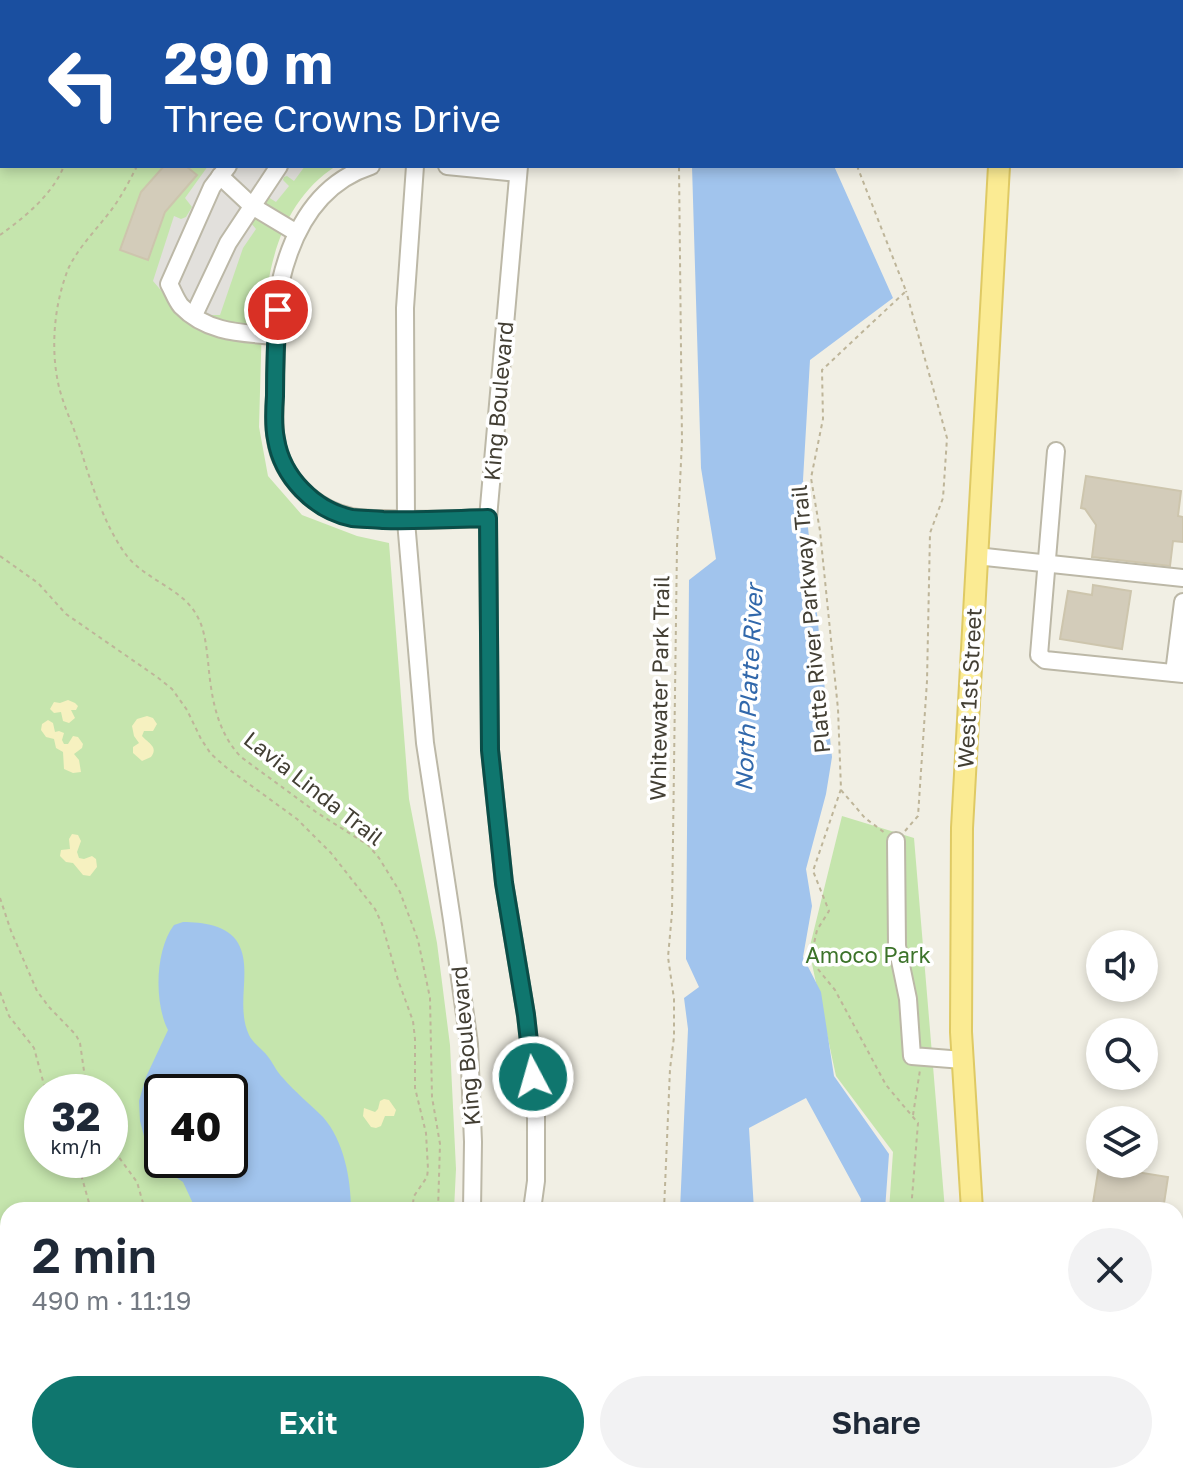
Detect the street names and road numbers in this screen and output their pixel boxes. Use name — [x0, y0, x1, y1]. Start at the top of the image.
street label: King Boulevard — [478, 320, 518, 482]
street label: Platte River Parkway Trail — [785, 484, 835, 754]
street label: Whitewater Park Trail — [644, 575, 674, 801]
street label: West 1st Street — [951, 607, 987, 769]
street label: Lavia Linda Trail — [239, 725, 389, 851]
street label: King Boulevard — [445, 965, 485, 1127]

